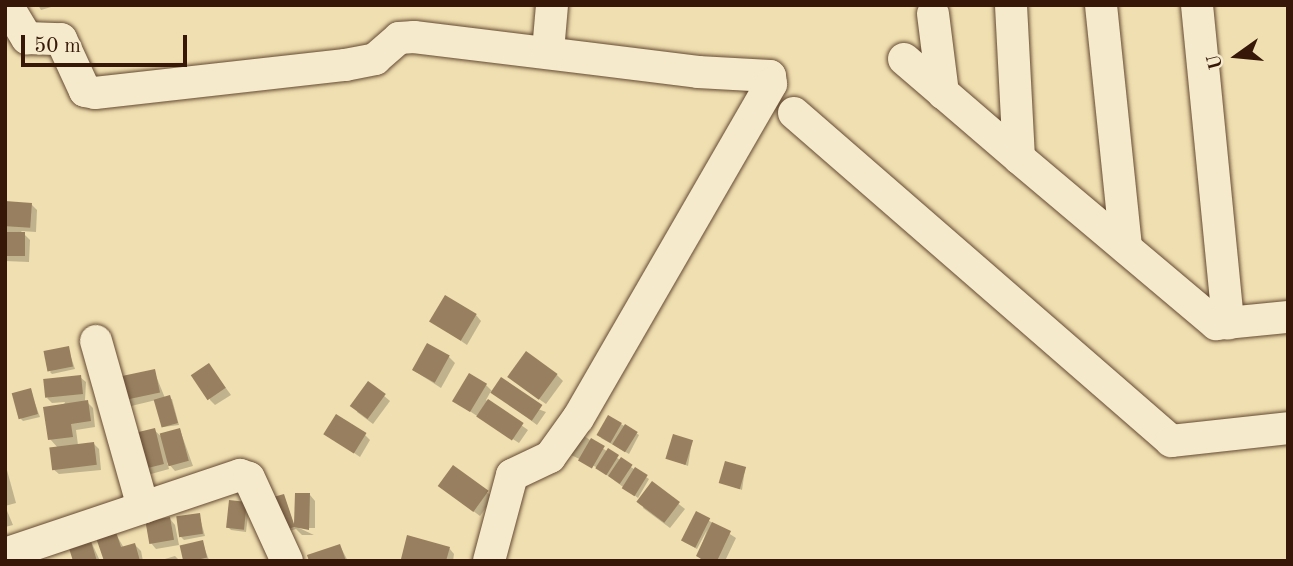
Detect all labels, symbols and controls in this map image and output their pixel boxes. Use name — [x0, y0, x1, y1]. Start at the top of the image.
scale bar — [24, 21, 191, 65]
north arrow — [1202, 21, 1272, 91]
text: 50 m — [34, 36, 81, 57]
text: U — [1205, 52, 1227, 71]

